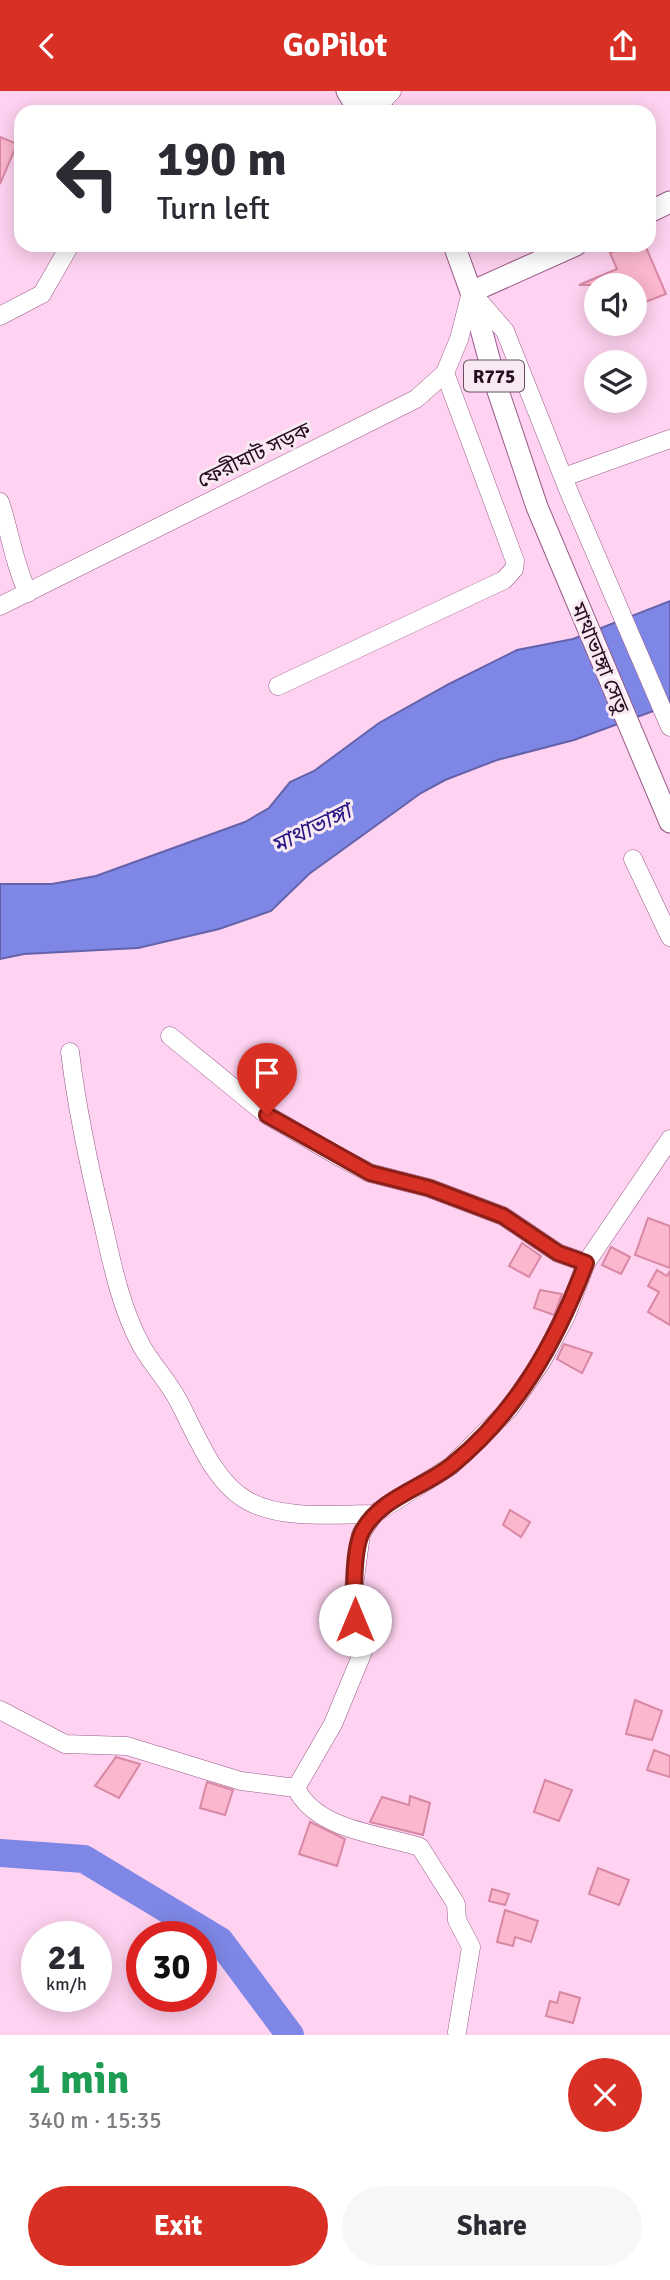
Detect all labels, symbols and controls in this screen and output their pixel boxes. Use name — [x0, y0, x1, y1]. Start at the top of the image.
text: GoPilot — [283, 26, 387, 65]
icon: back — [28, 27, 66, 65]
icon: share — [604, 27, 642, 65]
text: 190 m — [157, 129, 287, 189]
icon: left — [42, 133, 133, 224]
text: Turn left — [157, 189, 270, 228]
map controls — [584, 273, 647, 413]
button: sound — [584, 273, 647, 336]
button: layers — [584, 350, 647, 413]
road number: R775 — [464, 361, 524, 391]
street label: ফেরীঘাট সড়ক — [193, 416, 316, 494]
street label: মাথাভাঙ্গা সেতু — [565, 598, 635, 718]
water label: মাথাভাঙ্গা — [267, 795, 359, 860]
pin — [237, 1043, 297, 1115]
icon: arrive — [248, 1054, 286, 1092]
position arrow — [318, 1583, 392, 1657]
speed limit sign: 30 — [126, 1921, 217, 2012]
text: 21 — [48, 1936, 85, 1979]
text: km/h — [46, 1973, 87, 1995]
text: 1 min — [28, 2054, 129, 2105]
button: close — [568, 2058, 642, 2132]
text: 340 m · 15:35 — [28, 2106, 162, 2135]
button: Exit — [28, 2186, 328, 2266]
button: Share — [342, 2186, 642, 2266]

